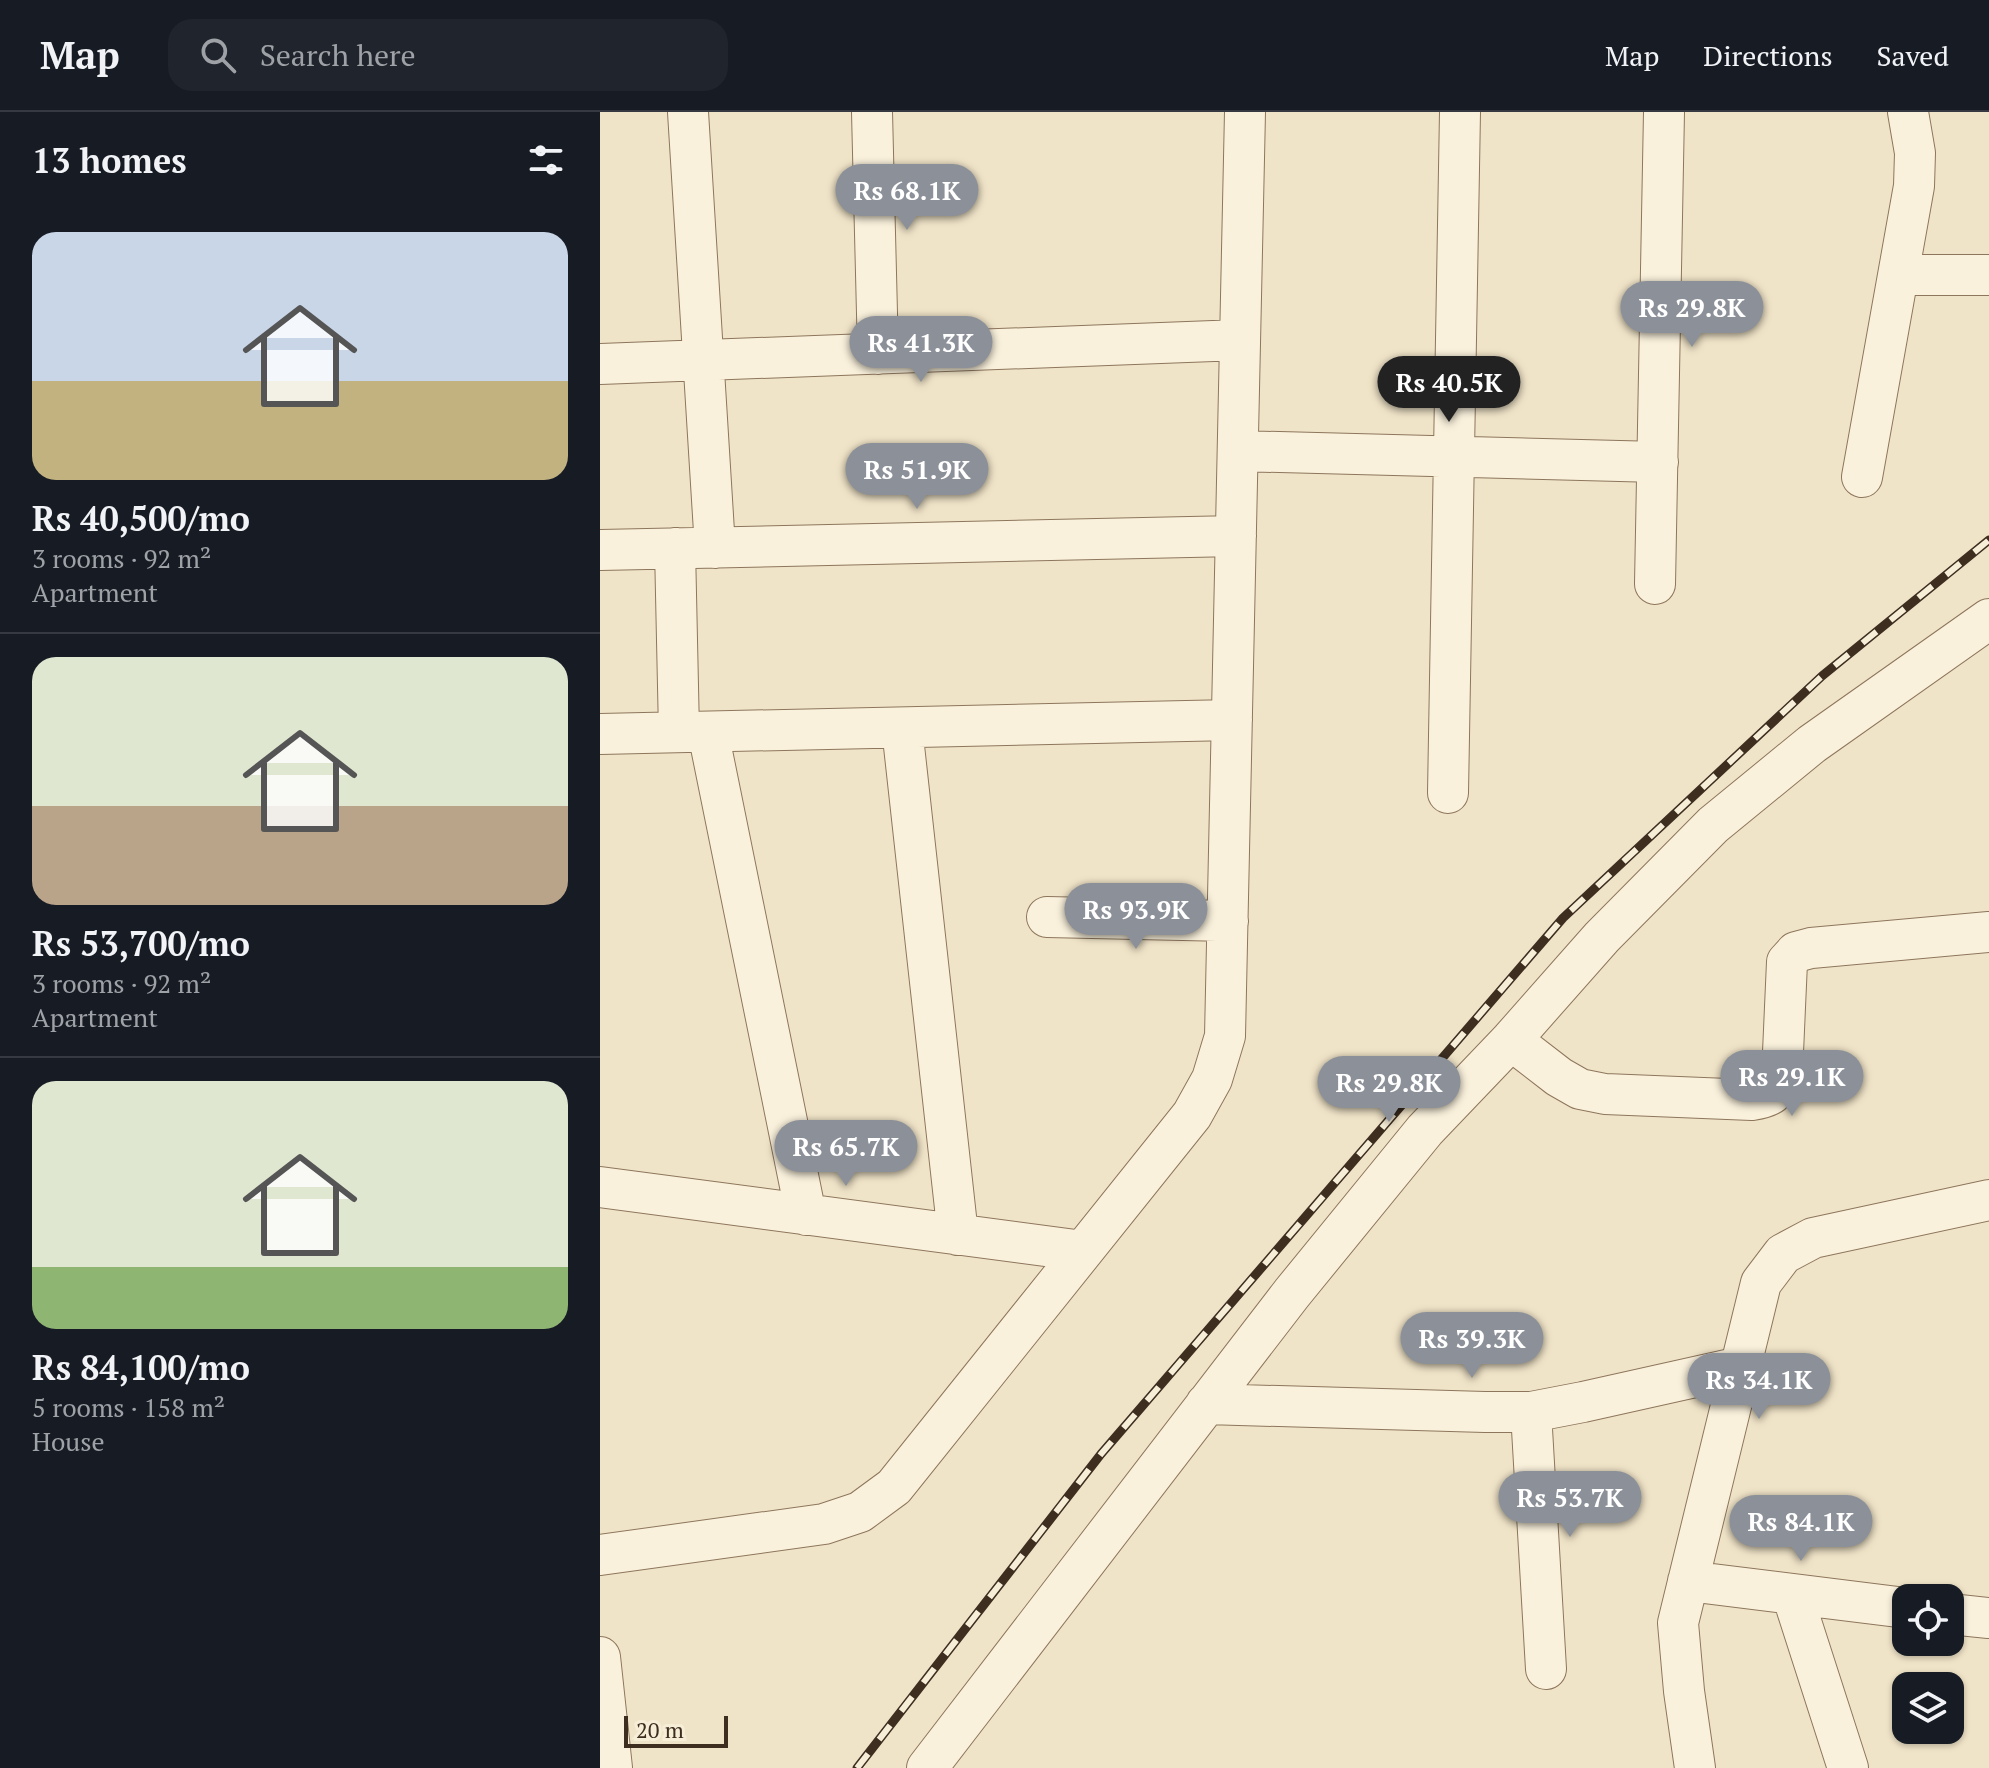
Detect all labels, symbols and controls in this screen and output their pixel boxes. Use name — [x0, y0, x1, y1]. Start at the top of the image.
search box — [168, 19, 728, 91]
text: Map — [40, 30, 120, 80]
icon: search — [196, 33, 240, 77]
text: Search here — [260, 35, 416, 75]
text: Map — [1605, 37, 1659, 74]
text: Directions — [1703, 37, 1833, 74]
text: Saved — [1877, 37, 1949, 74]
text: 13 homes — [32, 138, 187, 183]
icon: filters — [524, 138, 568, 182]
pin: Rs 68.1K — [824, 164, 990, 232]
text: Rs 68.1K — [853, 173, 961, 207]
pin: Rs 29.8K — [1609, 281, 1775, 349]
icon: home — [228, 284, 372, 428]
text: Rs 29.8K — [1638, 290, 1746, 324]
pin: Rs 41.3K — [838, 316, 1004, 384]
text: Rs 41.3K — [867, 325, 975, 359]
pin: Rs 40.5K — [1366, 356, 1532, 424]
text: Rs 40.5K — [1395, 365, 1503, 399]
pin: Rs 51.9K — [834, 443, 1000, 511]
text: Rs 51.9K — [863, 452, 971, 486]
text: Rs 40,500/mo — [32, 496, 250, 541]
text: 3 rooms · 92 m² — [32, 541, 211, 575]
text: Apartment — [32, 575, 158, 609]
icon: home — [228, 709, 372, 853]
pin: Rs 93.9K — [1053, 883, 1219, 951]
text: Rs 93.9K — [1082, 892, 1190, 926]
text: Rs 53,700/mo — [32, 921, 250, 966]
text: 3 rooms · 92 m² — [32, 966, 211, 1000]
text: Apartment — [32, 1000, 158, 1034]
pin: Rs 29.1K — [1709, 1050, 1875, 1118]
pin: Rs 29.8K — [1306, 1056, 1472, 1124]
text: Rs 29.1K — [1738, 1059, 1846, 1093]
text: Rs 29.8K — [1335, 1065, 1443, 1099]
pin: Rs 65.7K — [763, 1120, 929, 1188]
text: Rs 65.7K — [792, 1129, 900, 1163]
icon: home — [228, 1133, 372, 1277]
pin: Rs 39.3K — [1389, 1312, 1555, 1380]
text: Rs 39.3K — [1418, 1321, 1526, 1355]
text: Rs 84,100/mo — [32, 1345, 250, 1390]
pin: Rs 34.1K — [1676, 1353, 1842, 1421]
text: Rs 34.1K — [1705, 1362, 1813, 1396]
text: 5 rooms · 158 m² — [32, 1390, 225, 1424]
text: House — [32, 1424, 105, 1458]
pin: Rs 53.7K — [1487, 1471, 1653, 1539]
text: Rs 53.7K — [1516, 1480, 1624, 1514]
pin: Rs 84.1K — [1718, 1495, 1884, 1563]
text: Rs 84.1K — [1747, 1504, 1855, 1538]
map controls — [1892, 1584, 1964, 1744]
button: locate — [1892, 1584, 1964, 1656]
button: layers — [1892, 1672, 1964, 1744]
scale bar — [624, 1712, 728, 1748]
text: 20 m — [636, 1715, 684, 1744]

